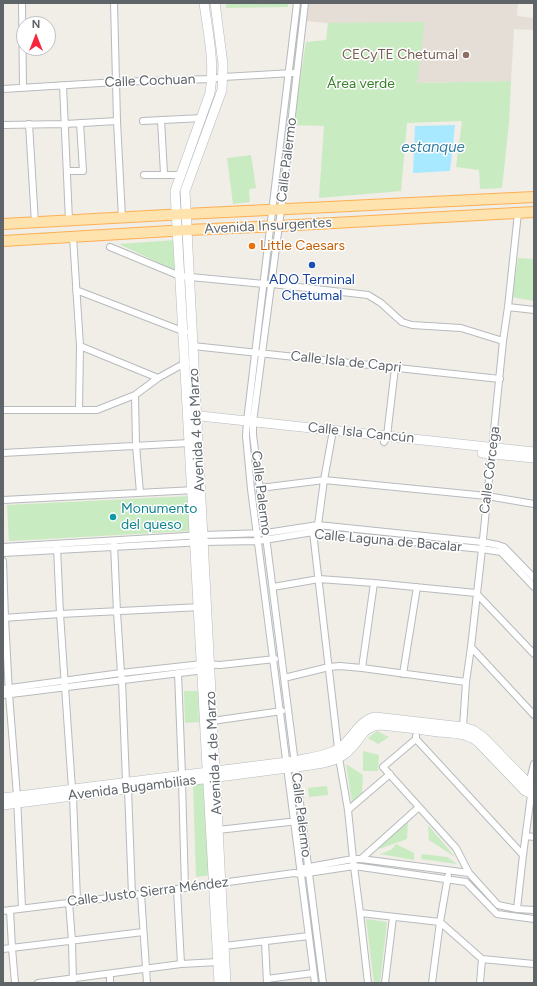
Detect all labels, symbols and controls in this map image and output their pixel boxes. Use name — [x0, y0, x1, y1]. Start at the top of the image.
north arrow — [16, 16, 56, 56]
text: N — [32, 18, 40, 31]
place label: CECyTE Chetumal — [342, 47, 458, 63]
marker: CECyTE Chetumal — [461, 50, 471, 60]
street label: Calle Cochuan — [104, 71, 196, 91]
park label: Área verde — [327, 76, 395, 92]
street label: Calle Palermo — [273, 117, 301, 203]
water label: estanque — [401, 139, 465, 157]
street label: Avenida Insurgentes — [204, 214, 332, 238]
place label: Little Caesars — [260, 238, 345, 254]
marker: Little Caesars — [247, 241, 257, 251]
marker: ADO Terminal Chetumal — [307, 260, 317, 270]
place label: ADO Terminal Chetumal — [269, 272, 355, 304]
street label: Calle Isla de Capri — [290, 348, 402, 376]
street label: Avenida 4 de Marzo — [185, 368, 209, 492]
street label: Calle Isla Cancún — [307, 419, 415, 447]
street label: Calle Córcega — [476, 425, 504, 515]
street label: Calle Palermo — [247, 450, 275, 536]
place label: Monumento del queso — [121, 501, 197, 534]
marker: Monumento del queso — [108, 512, 118, 522]
street label: Calle Laguna de Bacalar — [314, 526, 462, 556]
street label: Avenida 4 de Marzo — [202, 691, 226, 815]
street label: Avenida Bugambilias — [67, 772, 197, 804]
street label: Calle Palermo — [287, 772, 315, 858]
street label: Calle Justo Sierra Méndez — [66, 874, 230, 910]

